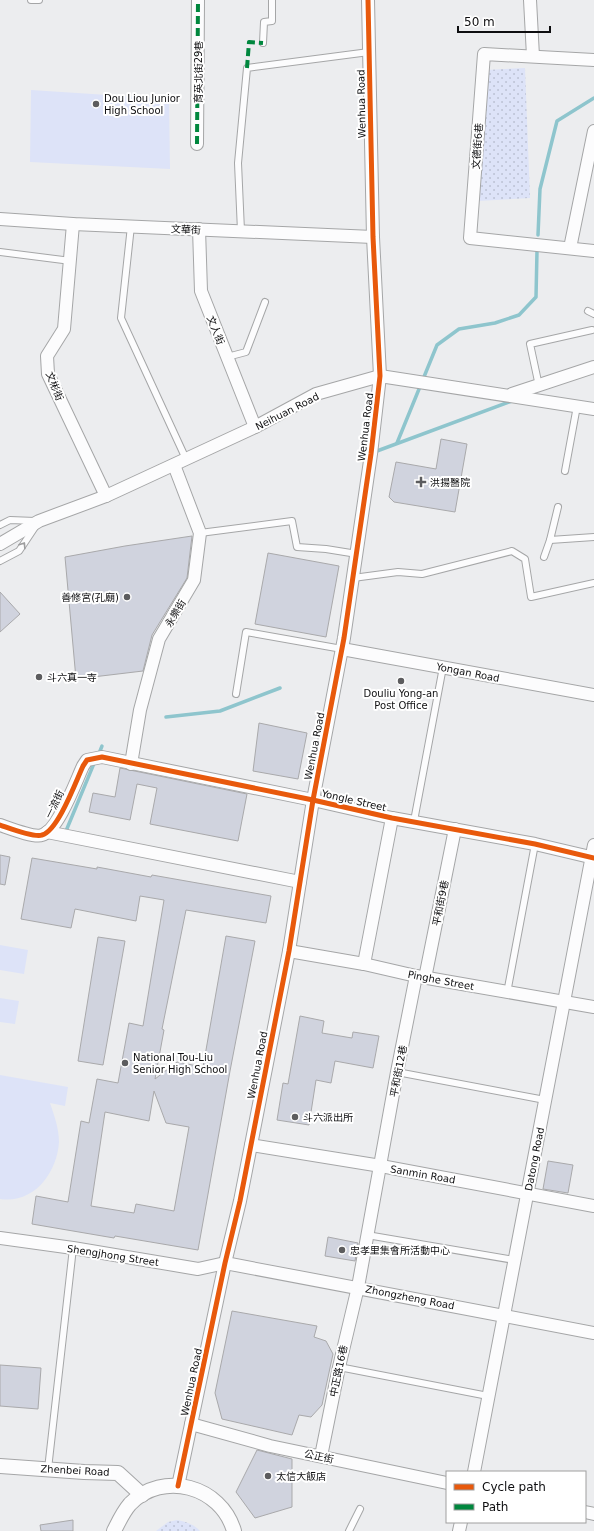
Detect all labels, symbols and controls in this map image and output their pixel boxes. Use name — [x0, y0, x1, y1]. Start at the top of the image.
scale bar — [458, 8, 550, 34]
text: 50 m — [464, 15, 495, 29]
street label: 育英北街29巷 — [193, 41, 204, 103]
street label: Wenhua Road — [355, 69, 368, 139]
place label: Dou Liou Junior High School — [104, 93, 181, 116]
marker: Dou Liou Junior High School — [91, 99, 101, 109]
street label: 文德街6巷 — [470, 123, 485, 170]
street label: 文華街 — [171, 223, 201, 236]
street label: 文人街 — [205, 314, 226, 346]
street label: 文彬街 — [44, 370, 65, 402]
street label: Neihuan Road — [254, 391, 321, 432]
street label: Wenhua Road — [356, 392, 375, 462]
marker: 洪揚醫院 — [415, 476, 427, 488]
place label: 洪揚醫院 — [430, 477, 470, 488]
one-way arrow — [18, 542, 26, 549]
place label: 善修宮(孔廟) — [61, 592, 119, 603]
marker: 善修宮(孔廟) — [122, 592, 132, 602]
street label: 永樂街 — [163, 598, 188, 629]
street label: Yongan Road — [434, 661, 501, 684]
marker: 斗六真一寺 — [34, 672, 44, 682]
place label: 斗六真一寺 — [47, 672, 97, 683]
marker: Douliu Yong-an Post Office — [396, 676, 406, 686]
place label: Douliu Yong-an Post Office — [364, 688, 438, 711]
street label: Wenhua Road — [303, 711, 326, 781]
street label: Yongle Street — [319, 787, 387, 813]
street label: 一流街 — [43, 788, 66, 820]
street label: 平和街9巷 — [431, 879, 450, 927]
street label: Pinghe Street — [407, 969, 475, 992]
street label: Wenhua Road — [246, 1030, 269, 1100]
street label: 平和街12巷 — [388, 1044, 409, 1098]
place label: National Tou-Liu Senior High School — [133, 1052, 227, 1075]
marker: National Tou-Liu Senior High School — [120, 1058, 130, 1068]
marker: 斗六派出所 — [290, 1112, 300, 1122]
place label: 斗六派出所 — [303, 1112, 353, 1123]
street label: Datong Road — [523, 1126, 546, 1192]
street label: Sanmin Road — [389, 1163, 456, 1186]
street label: Shengjhong Street — [66, 1243, 160, 1268]
marker: 忠孝里集會所活動中心 — [337, 1245, 347, 1255]
place label: 忠孝里集會所活動中心 — [350, 1245, 450, 1256]
street label: Zhongzheng Road — [364, 1283, 455, 1312]
street label: 中正路16巷 — [328, 1344, 349, 1398]
street label: Wenhua Road — [179, 1347, 204, 1417]
street label: 公正街 — [303, 1448, 335, 1465]
street label: Zhenbei Road — [40, 1463, 110, 1478]
marker: 太信大飯店 — [263, 1471, 273, 1481]
place label: 太信大飯店 — [276, 1471, 326, 1482]
legend — [446, 1471, 586, 1523]
text: Cycle path — [482, 1480, 546, 1494]
text: Path — [482, 1500, 508, 1514]

